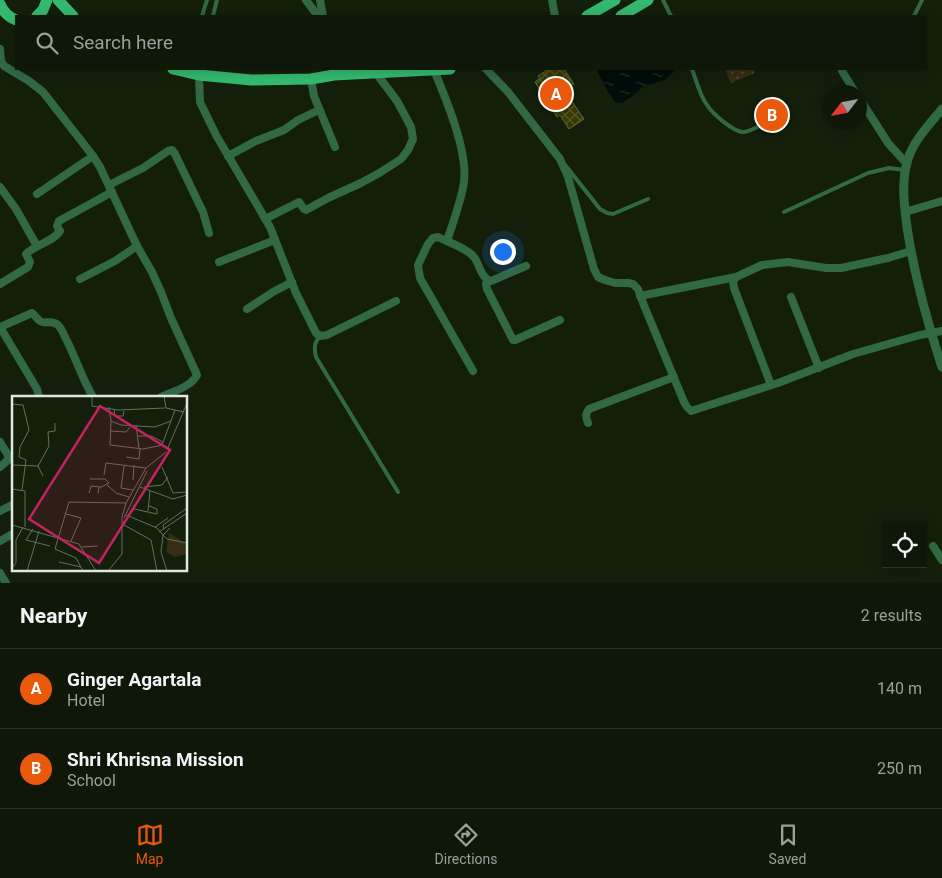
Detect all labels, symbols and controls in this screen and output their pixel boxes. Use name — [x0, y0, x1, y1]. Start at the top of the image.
search box — [15, 15, 927, 70]
icon: search — [33, 29, 61, 57]
text: Search here — [73, 31, 173, 54]
pin: A — [540, 75, 572, 113]
north arrow — [822, 85, 867, 130]
pin: B — [756, 96, 788, 134]
your location — [490, 239, 516, 265]
inset map — [12, 396, 188, 570]
map controls — [882, 523, 927, 568]
button: locate — [882, 523, 927, 568]
text: Nearby — [20, 604, 87, 628]
text: 2 results — [861, 606, 922, 625]
text: Ginger Agartala — [67, 668, 201, 691]
text: A — [31, 679, 41, 698]
text: 140 m — [877, 679, 922, 698]
text: Hotel — [67, 691, 105, 710]
text: Shri Khrisna Mission — [67, 748, 244, 771]
text: B — [31, 759, 41, 778]
text: 250 m — [877, 759, 922, 778]
text: School — [67, 771, 116, 790]
tab: Map — [136, 821, 164, 867]
tab: Directions — [435, 821, 498, 867]
tab: Saved — [769, 821, 806, 867]

